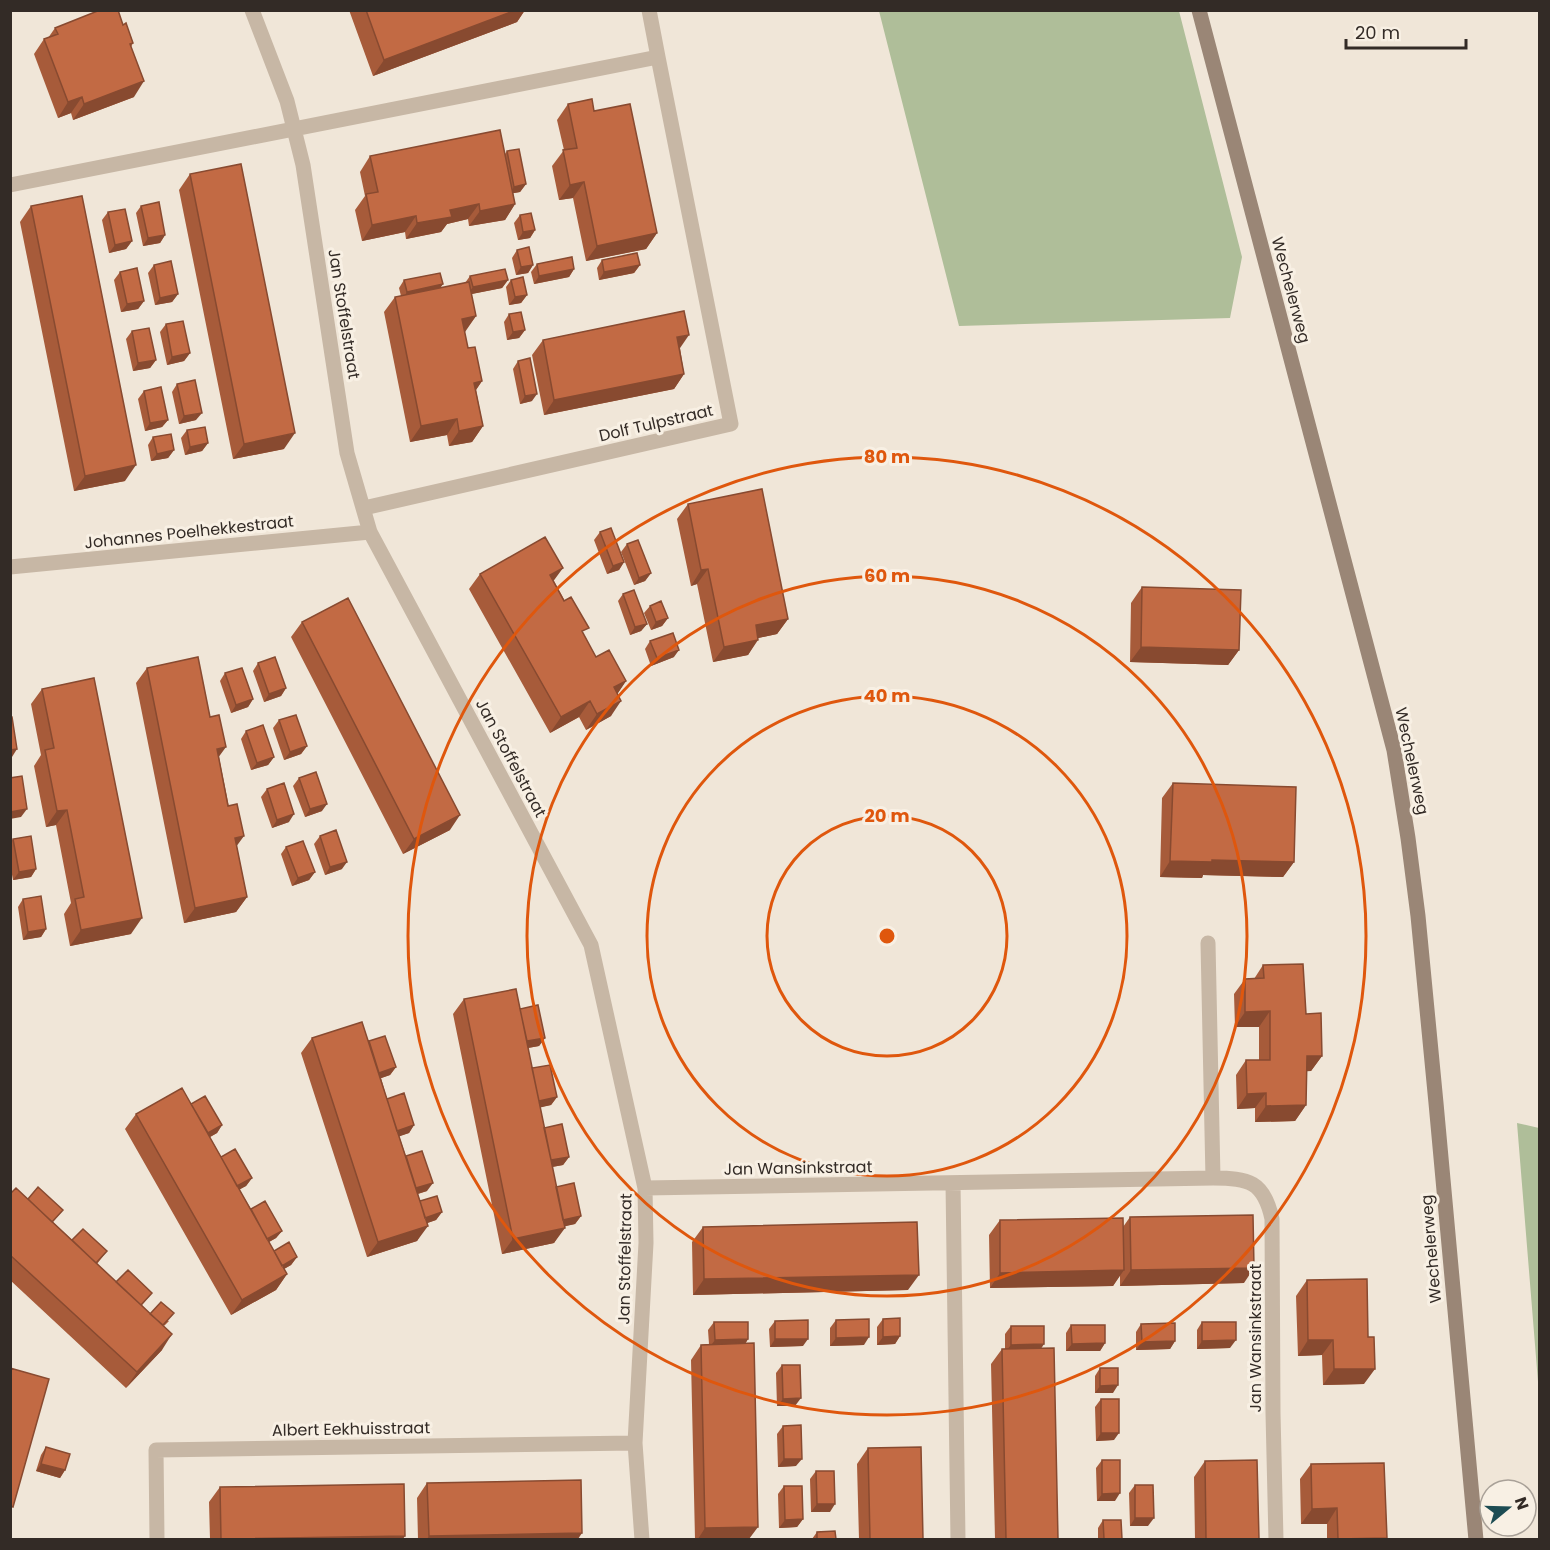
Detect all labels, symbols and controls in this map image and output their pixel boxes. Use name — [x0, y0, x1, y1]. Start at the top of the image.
scale bar — [1346, 12, 1466, 50]
text: 20 m — [1355, 20, 1400, 45]
street label: Wechelerweg — [1266, 234, 1316, 346]
street label: Jan Stoffelstraat — [322, 247, 366, 381]
street label: Dolf Tulpstraat — [597, 399, 715, 447]
text: 80 m — [864, 444, 910, 469]
street label: Johannes Poelhekkestraat — [83, 510, 295, 554]
text: 60 m — [864, 563, 910, 588]
text: 40 m — [864, 683, 910, 708]
street label: Jan Stoffelstraat — [470, 695, 552, 821]
street label: Wechelerweg — [1389, 705, 1435, 817]
text: 20 m — [865, 803, 909, 828]
centre of rings — [877, 926, 897, 946]
street label: Jan Wansinkstraat — [723, 1155, 873, 1181]
street label: Jan Stoffelstraat — [612, 1193, 638, 1325]
street label: Wechelerweg — [1415, 1194, 1447, 1304]
street label: Jan Wansinkstraat — [1244, 1263, 1267, 1412]
street label: Albert Eekhuisstraat — [272, 1416, 430, 1442]
north arrow — [1478, 1478, 1538, 1538]
text: N — [1509, 1494, 1535, 1513]

